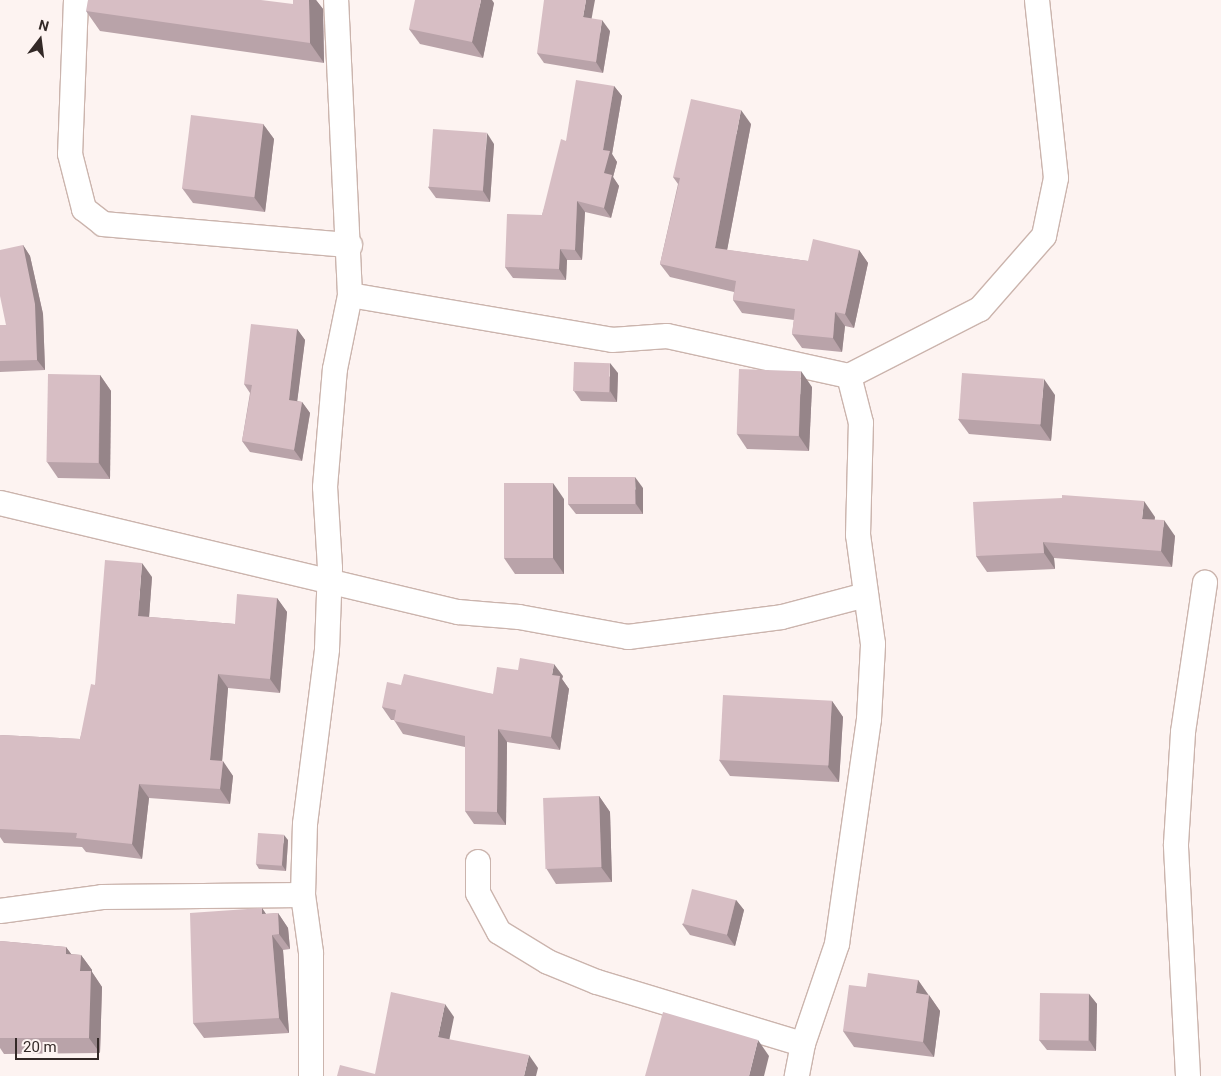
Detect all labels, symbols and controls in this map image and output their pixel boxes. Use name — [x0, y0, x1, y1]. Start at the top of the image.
north arrow — [15, 15, 65, 65]
text: N — [37, 17, 51, 35]
scale bar — [18, 1028, 101, 1060]
text: 20 m — [23, 1038, 57, 1056]

